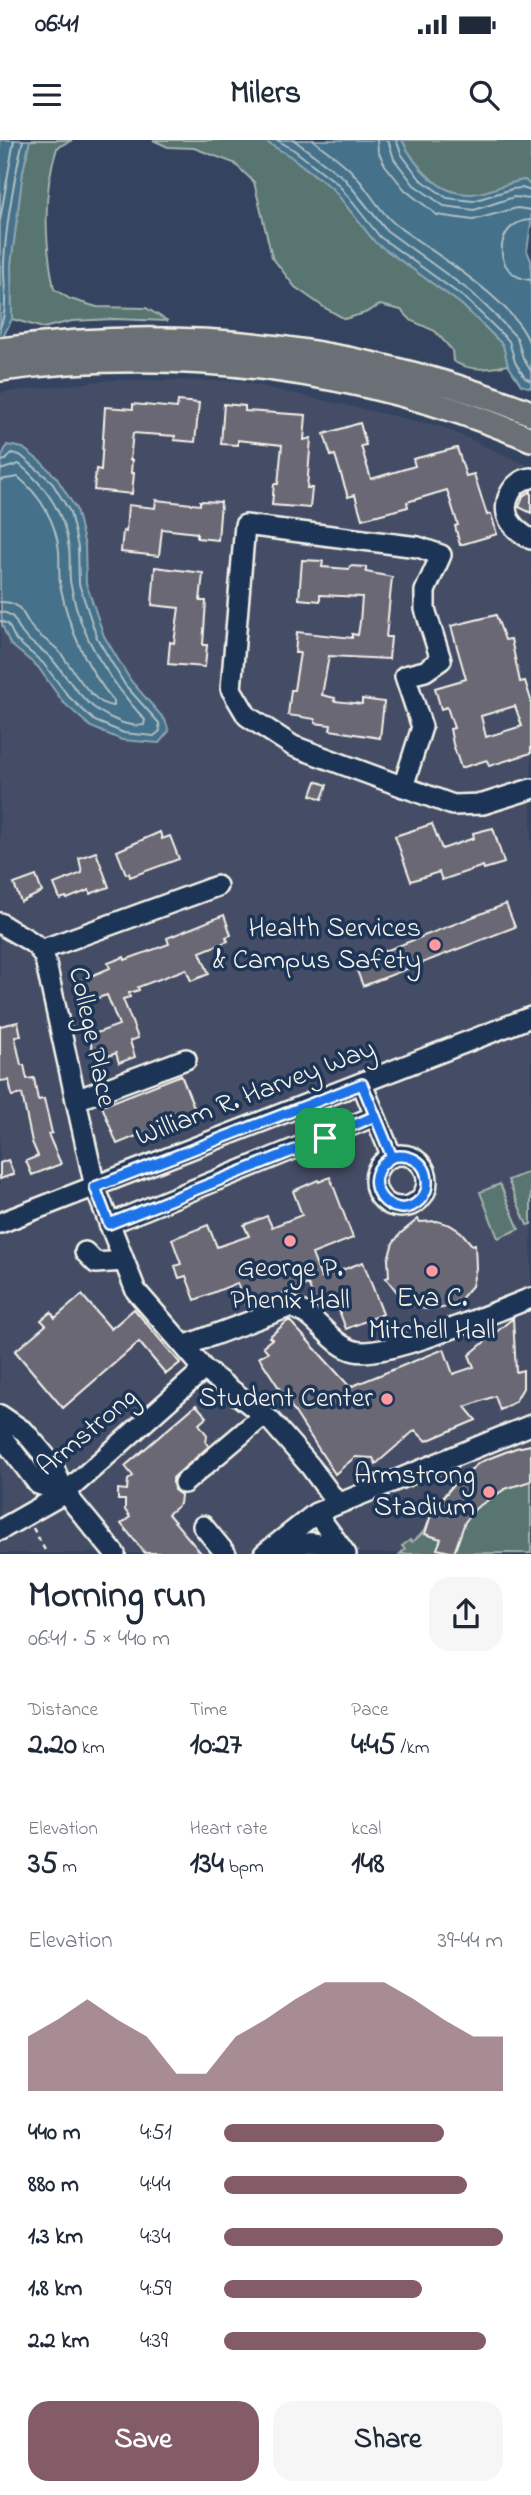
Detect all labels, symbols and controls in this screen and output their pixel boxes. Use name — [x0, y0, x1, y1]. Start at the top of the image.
text: 06:41 — [35, 6, 79, 44]
text: Milers — [230, 71, 301, 118]
icon: menu — [28, 76, 66, 114]
icon: search — [465, 76, 503, 114]
place label: Health Services & Campus Safety — [213, 909, 421, 982]
marker: Health Services & Campus Safety — [427, 937, 443, 953]
street label: College Place — [56, 963, 126, 1111]
street label: William R. Harvey Way — [130, 1029, 382, 1159]
pin — [295, 1108, 355, 1168]
icon: arrive — [306, 1119, 344, 1157]
marker: George P. Phenix Hall — [282, 1233, 298, 1249]
place label: George P. Phenix Hall — [230, 1249, 350, 1322]
marker: Eva C. Mitchell Hall — [424, 1263, 440, 1279]
place label: Eva C. Mitchell Hall — [369, 1279, 495, 1352]
street label: Armstrong — [28, 1378, 148, 1488]
place label: Student Center — [199, 1379, 373, 1420]
marker: Student Center — [379, 1391, 395, 1407]
place label: Armstrong Stadium — [354, 1456, 475, 1529]
marker: Armstrong Stadium — [481, 1484, 497, 1500]
text: Morning run — [28, 1569, 206, 1625]
button: share — [429, 1577, 503, 1651]
text: 06:41 · 5 × 440 m — [28, 1623, 170, 1656]
text: Distance — [28, 1697, 98, 1724]
text: Time — [190, 1697, 227, 1724]
text: Pace — [351, 1697, 388, 1724]
text: 2.20 — [28, 1724, 77, 1768]
text: 10:27 — [190, 1724, 242, 1768]
text: 4:45 — [351, 1724, 396, 1768]
text: km — [77, 1735, 105, 1762]
text: /km — [396, 1735, 429, 1762]
text: Elevation — [28, 1816, 98, 1843]
text: Heart rate — [190, 1816, 268, 1843]
text: kcal — [351, 1816, 382, 1843]
text: 35 — [28, 1843, 58, 1887]
text: 134 — [190, 1843, 224, 1887]
text: 148 — [351, 1843, 384, 1887]
text: m — [58, 1854, 77, 1881]
text: bpm — [224, 1854, 264, 1881]
text: Elevation — [28, 1925, 113, 1958]
text: 39–44 m — [437, 1925, 503, 1958]
text: 440 m — [28, 2117, 81, 2150]
text: 4:51 — [140, 2117, 172, 2150]
text: 880 m — [28, 2169, 79, 2202]
text: 4:44 — [140, 2169, 170, 2202]
text: 1.3 km — [28, 2221, 83, 2254]
text: 4:34 — [140, 2221, 170, 2254]
text: 1.8 km — [28, 2273, 82, 2306]
text: 4:59 — [140, 2273, 172, 2306]
text: 2.2 km — [28, 2325, 89, 2358]
text: 4:39 — [140, 2325, 168, 2358]
button: Save — [28, 2401, 259, 2481]
button: Share — [273, 2401, 503, 2481]

